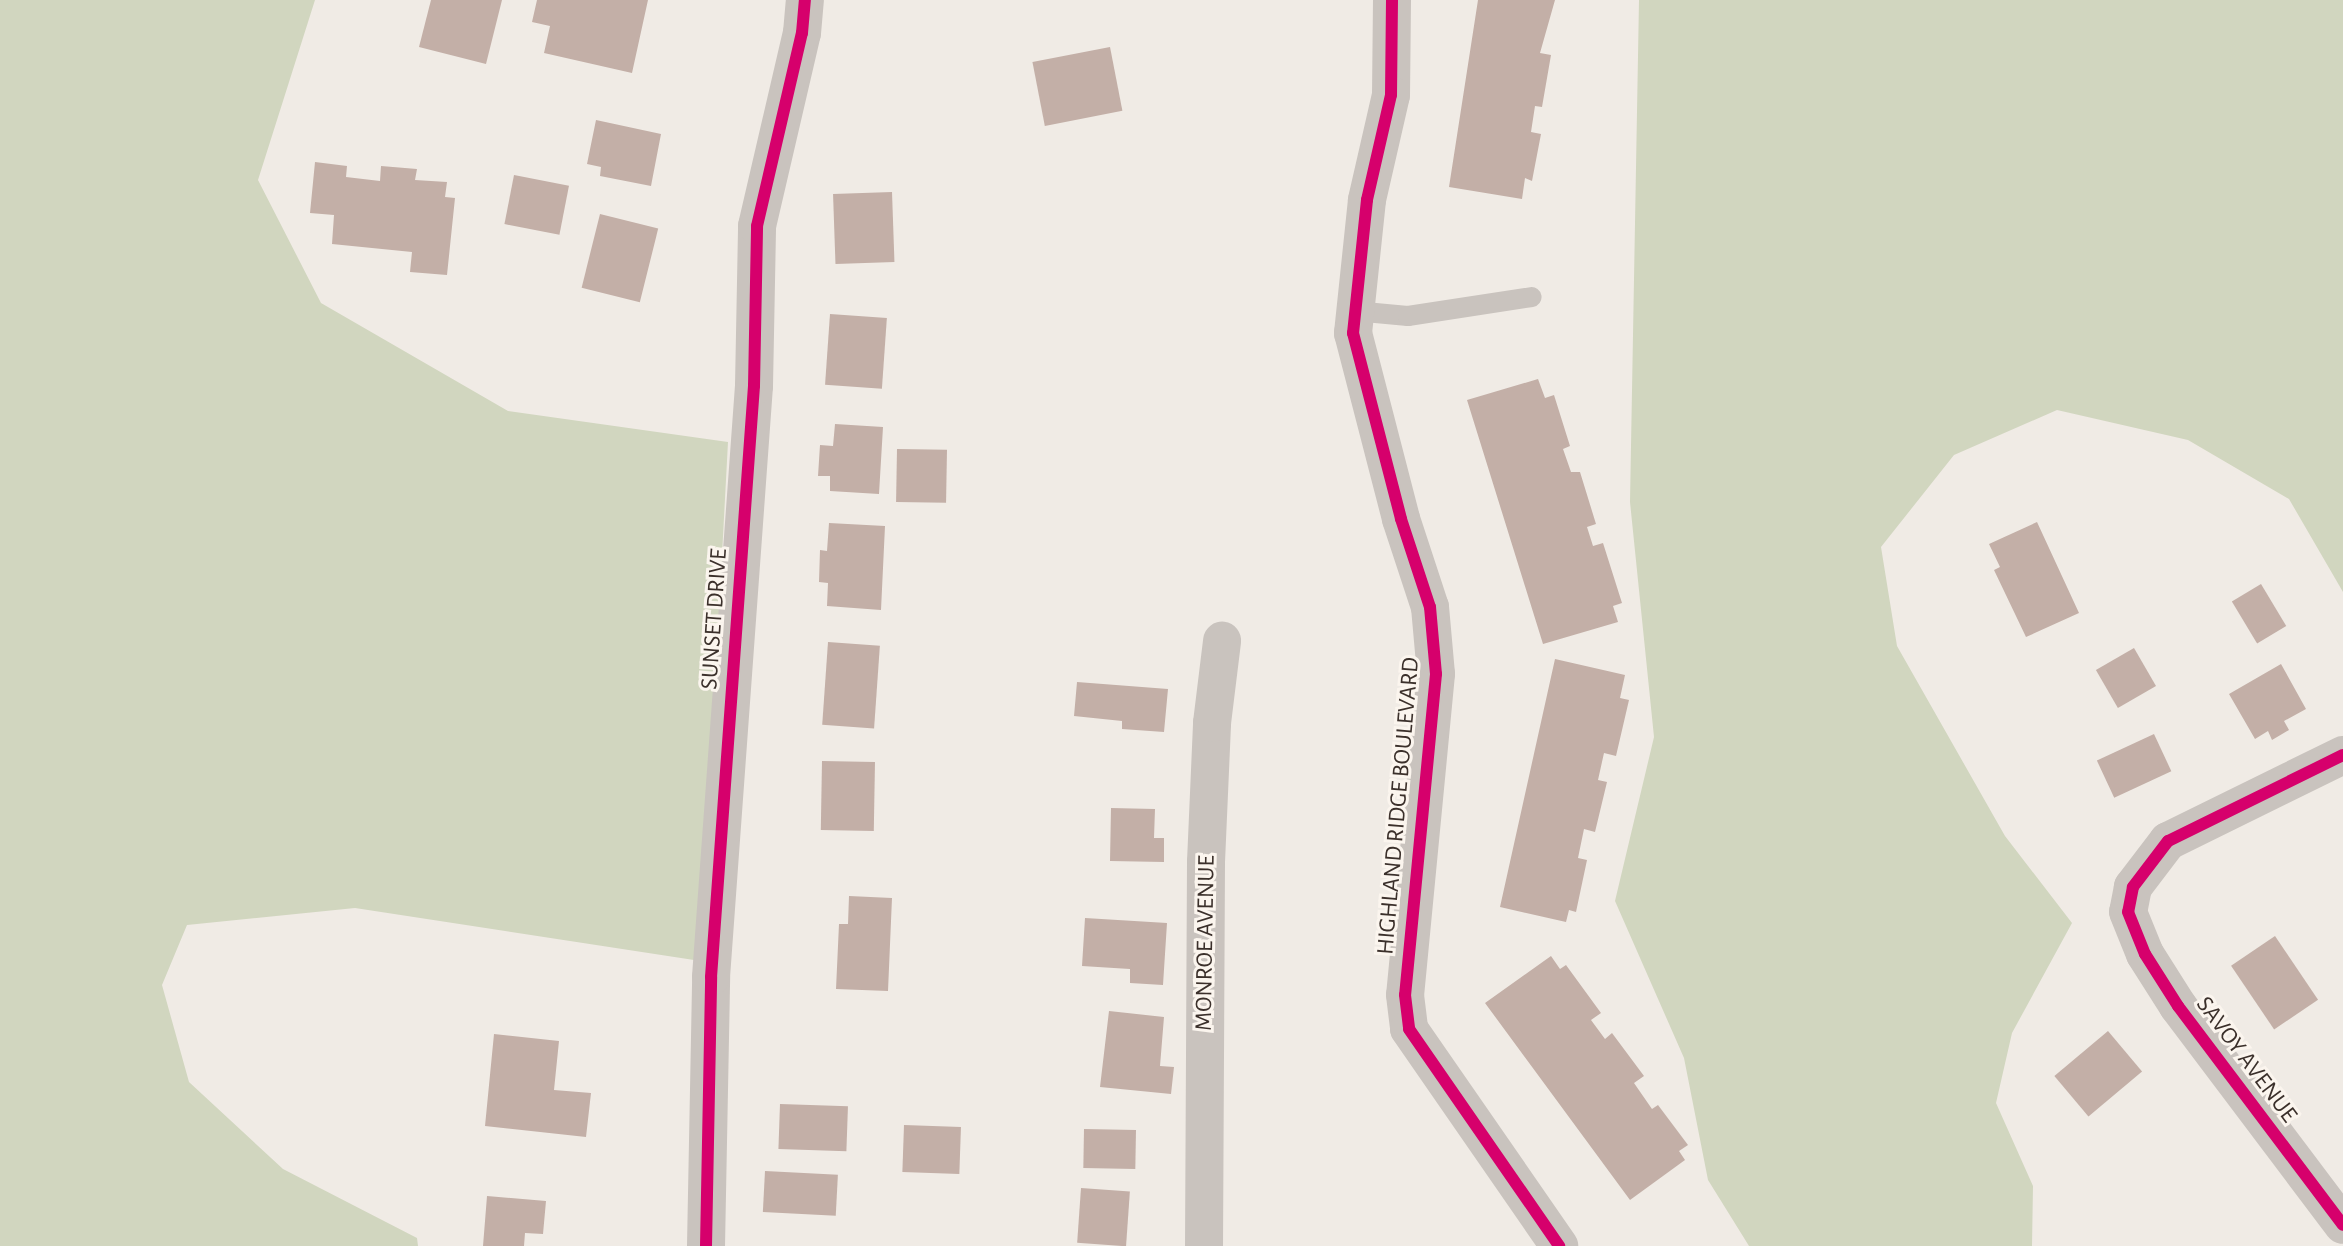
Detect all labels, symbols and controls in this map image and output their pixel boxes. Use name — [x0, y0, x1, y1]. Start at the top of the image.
street label: SUNSET DRIVE — [696, 548, 734, 690]
street label: HIGHLAND RIDGE BOULEVARD — [1372, 656, 1426, 956]
street label: MONROE AVENUE — [1190, 855, 1222, 1031]
street label: SAVOY AVENUE — [2189, 991, 2303, 1129]

